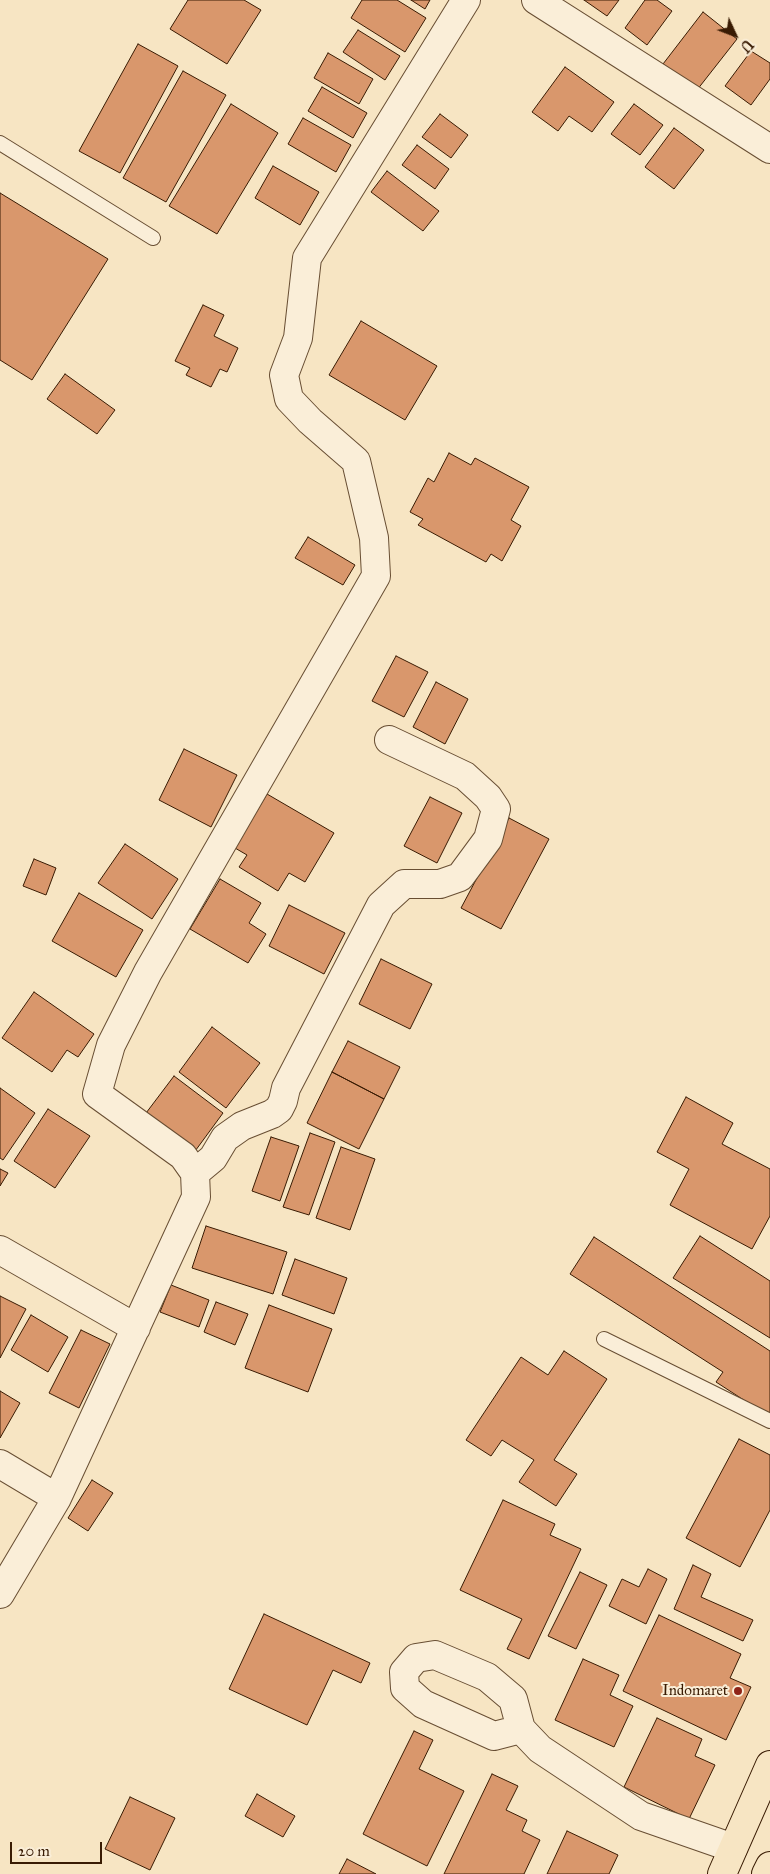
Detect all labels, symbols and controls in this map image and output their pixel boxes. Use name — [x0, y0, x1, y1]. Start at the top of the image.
north arrow — [710, 10, 760, 60]
text: U — [736, 36, 756, 55]
place label: Indomaret — [662, 1682, 728, 1700]
marker: Indomaret — [732, 1685, 744, 1697]
scale bar — [12, 1832, 105, 1864]
text: 20 m — [18, 1842, 50, 1860]

